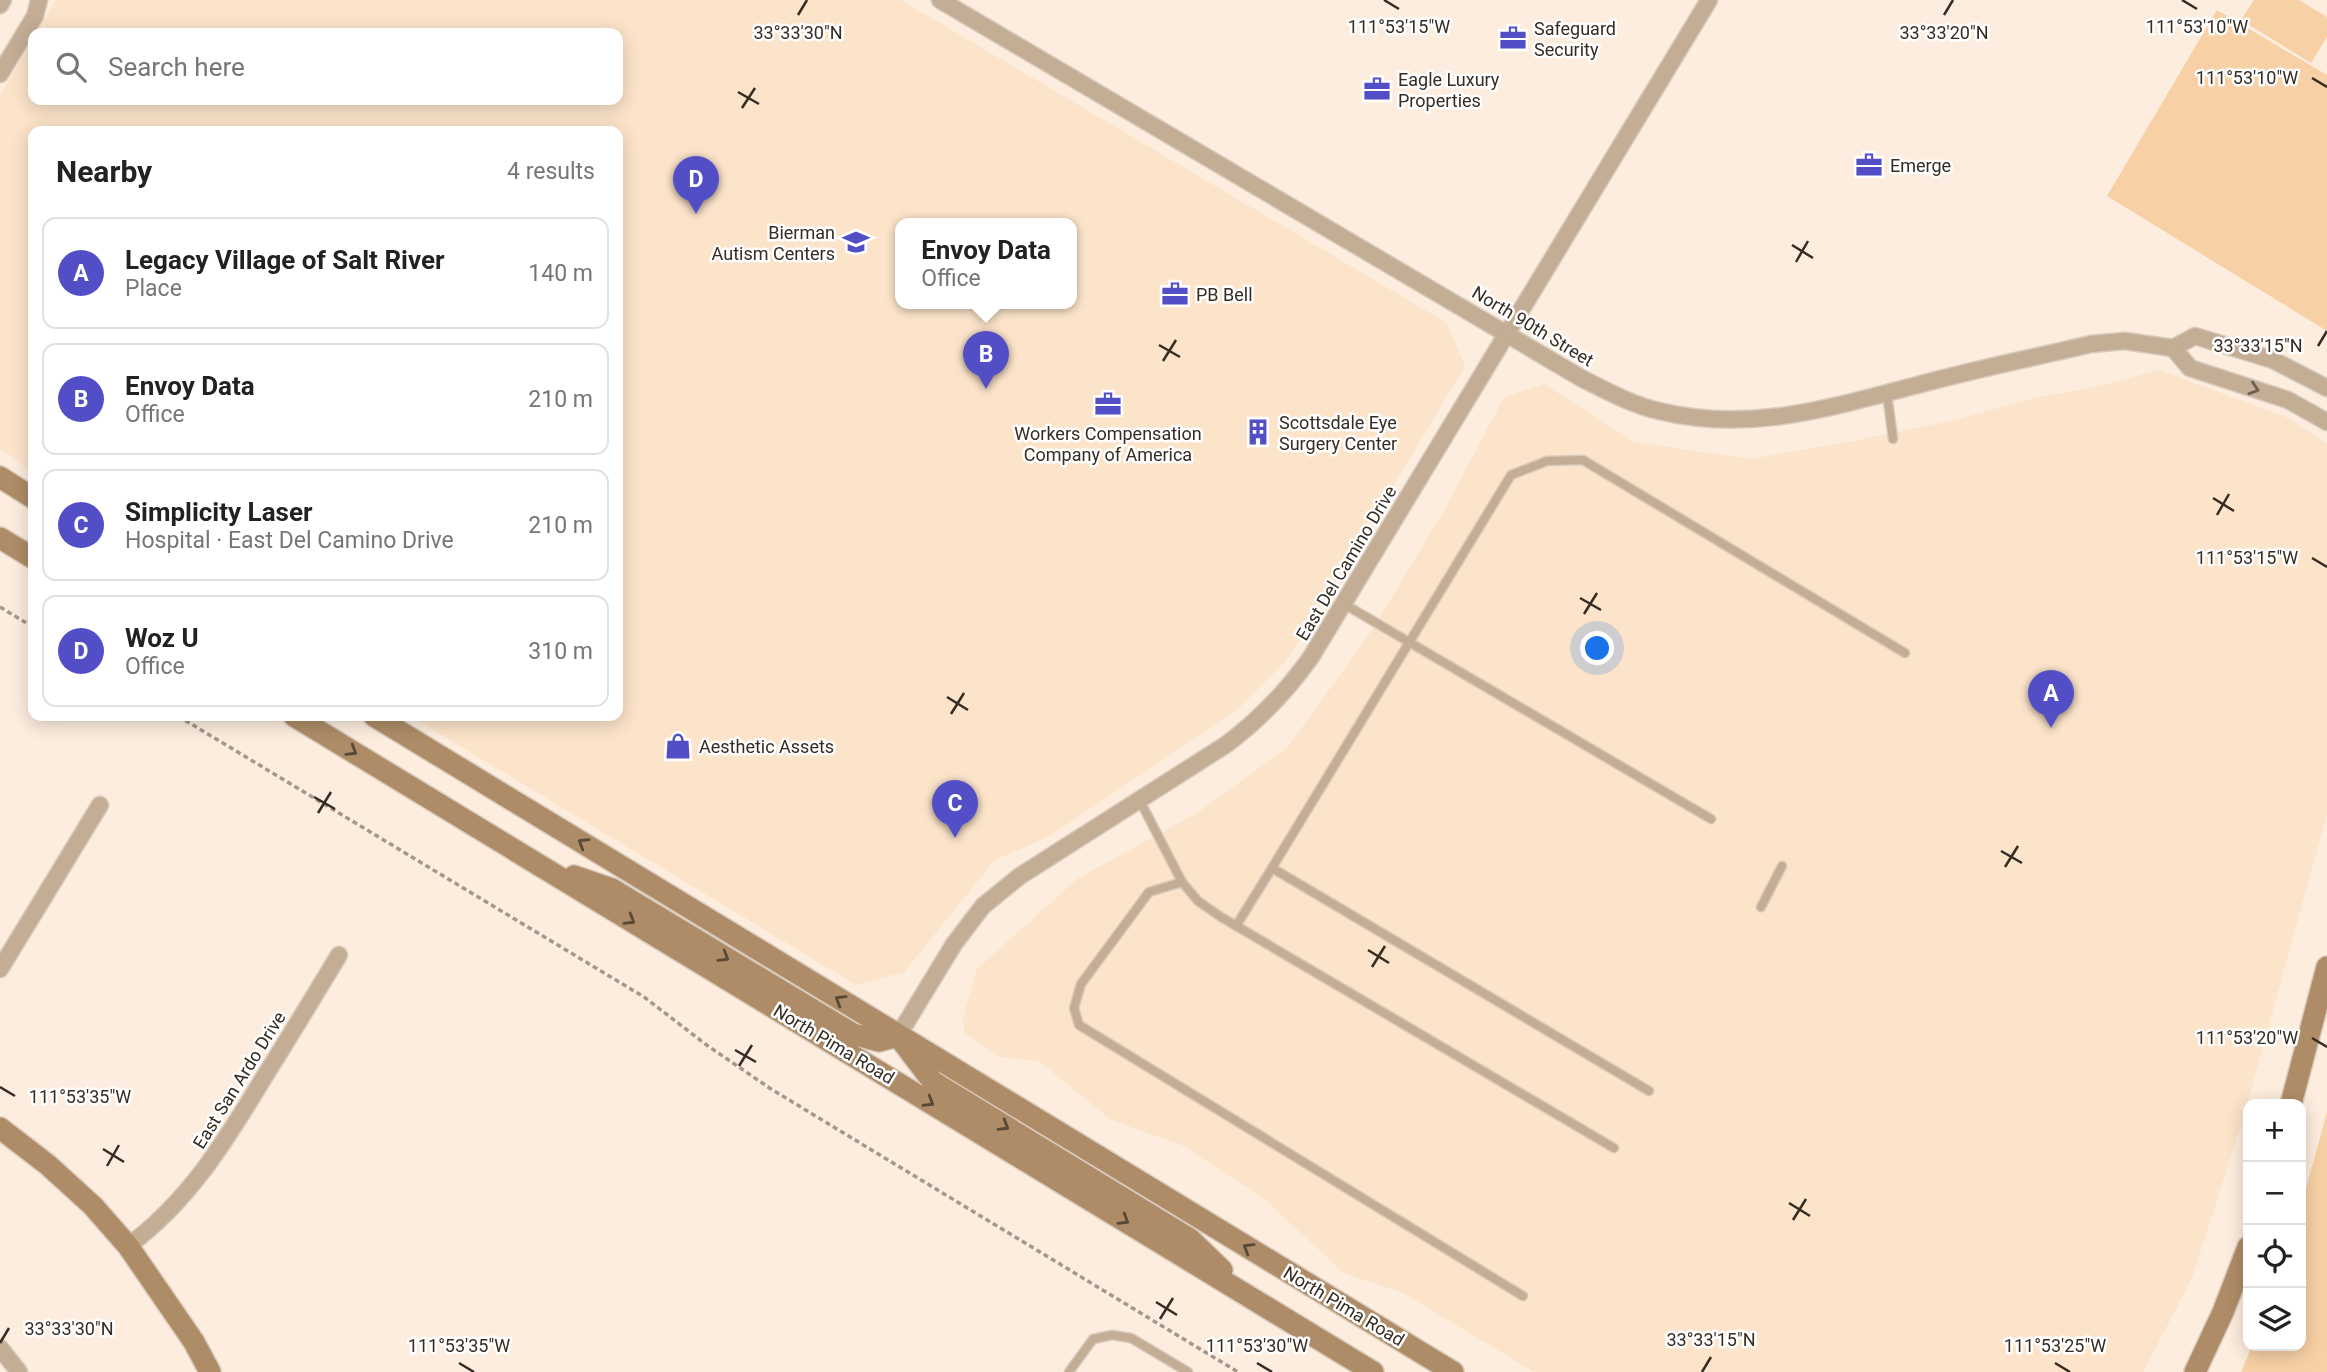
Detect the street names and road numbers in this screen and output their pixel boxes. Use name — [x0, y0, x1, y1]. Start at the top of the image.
street label: North 90th Street — [1468, 281, 1598, 371]
street label: East Del Camino Drive — [1292, 482, 1400, 644]
street label: North Pima Road — [770, 1000, 898, 1088]
street label: East San Ardo Drive — [188, 1008, 290, 1152]
street label: North Pima Road — [1280, 1262, 1408, 1350]

